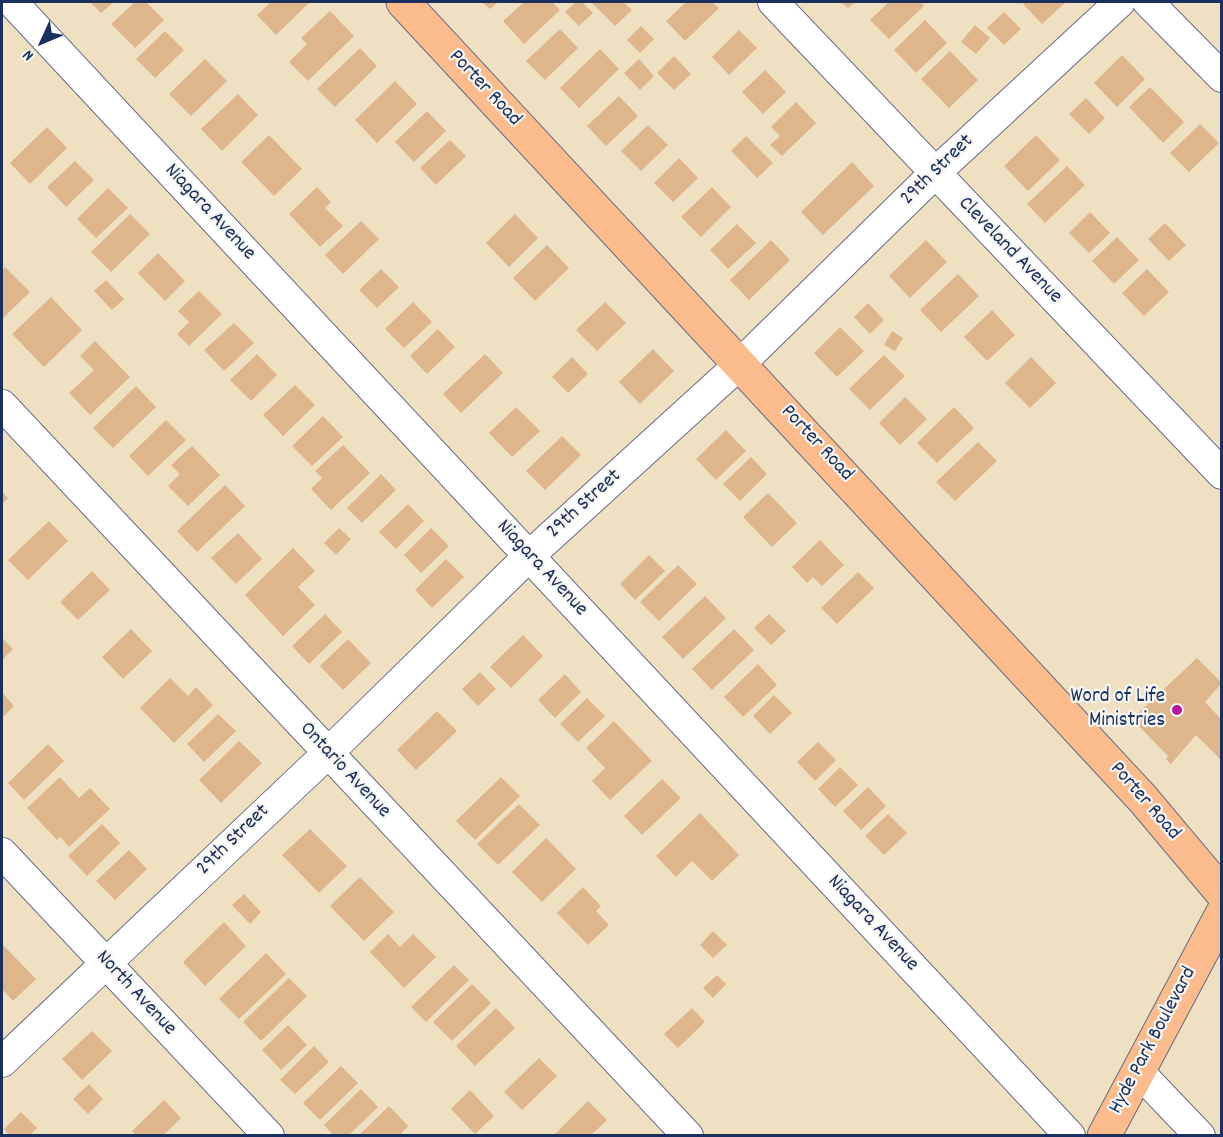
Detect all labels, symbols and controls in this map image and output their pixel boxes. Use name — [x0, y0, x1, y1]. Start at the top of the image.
north arrow — [12, 12, 72, 72]
text: N — [18, 44, 40, 66]
street label: Porter Road — [442, 45, 526, 133]
street label: 29th Street — [896, 130, 980, 212]
street label: Niagara Avenue — [158, 159, 260, 267]
street label: Cleveland Avenue — [952, 192, 1066, 310]
street label: Porter Road — [774, 400, 858, 488]
street label: 29th Street — [542, 465, 628, 545]
street label: Niagara Avenue — [490, 515, 592, 623]
place label: Word of Life Ministries — [1071, 685, 1165, 735]
marker: Word of Life Ministries — [1170, 703, 1184, 717]
street label: Ontario Avenue — [293, 718, 395, 824]
street label: Porter Road — [1103, 758, 1185, 846]
street label: 29th Street — [192, 800, 276, 882]
street label: Niagara Avenue — [821, 870, 923, 978]
street label: North Avenue — [89, 946, 181, 1042]
street label: Hyde Park Boulevard — [1105, 963, 1203, 1119]

